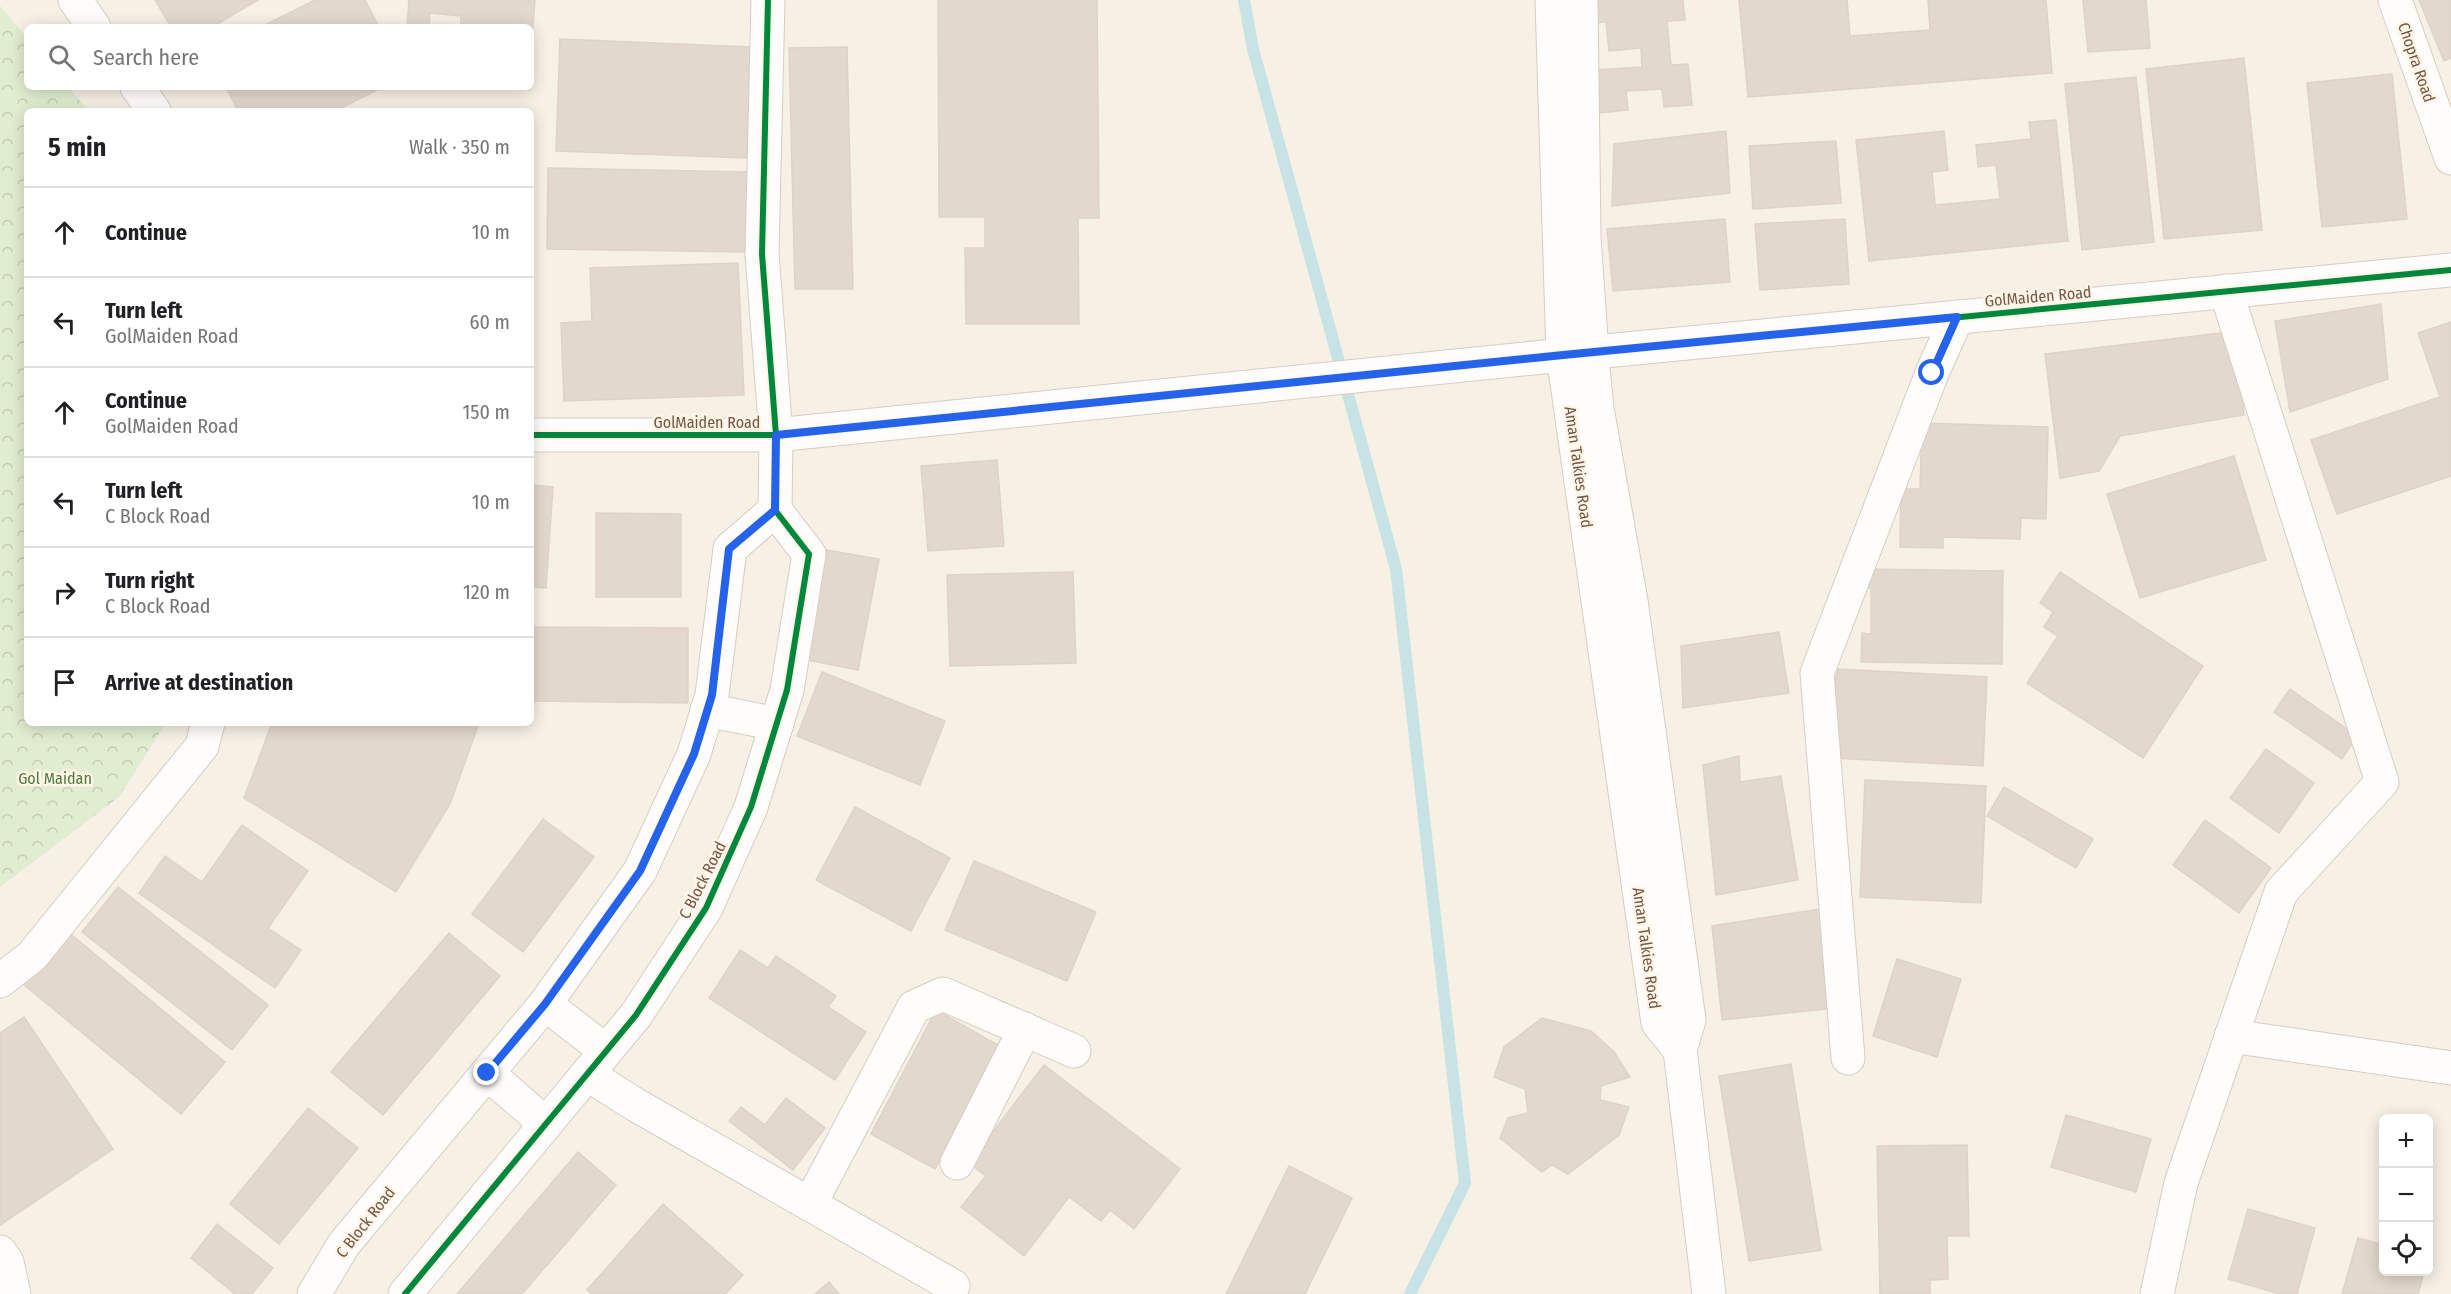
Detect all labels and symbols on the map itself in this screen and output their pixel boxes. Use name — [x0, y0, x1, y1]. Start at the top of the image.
street label: Chopra Road — [2394, 20, 2439, 105]
street label: GolMaiden Road — [1984, 282, 2092, 311]
route start — [1918, 359, 1944, 385]
street label: Aman Talkies Road — [1561, 405, 1596, 529]
street label: GolMaiden Road — [654, 413, 760, 432]
park label: Gol Maidan — [18, 769, 92, 788]
street label: C Block Road — [675, 838, 730, 922]
street label: Aman Talkies Road — [1629, 886, 1664, 1010]
route end — [473, 1059, 499, 1085]
street label: C Block Road — [332, 1183, 399, 1261]

